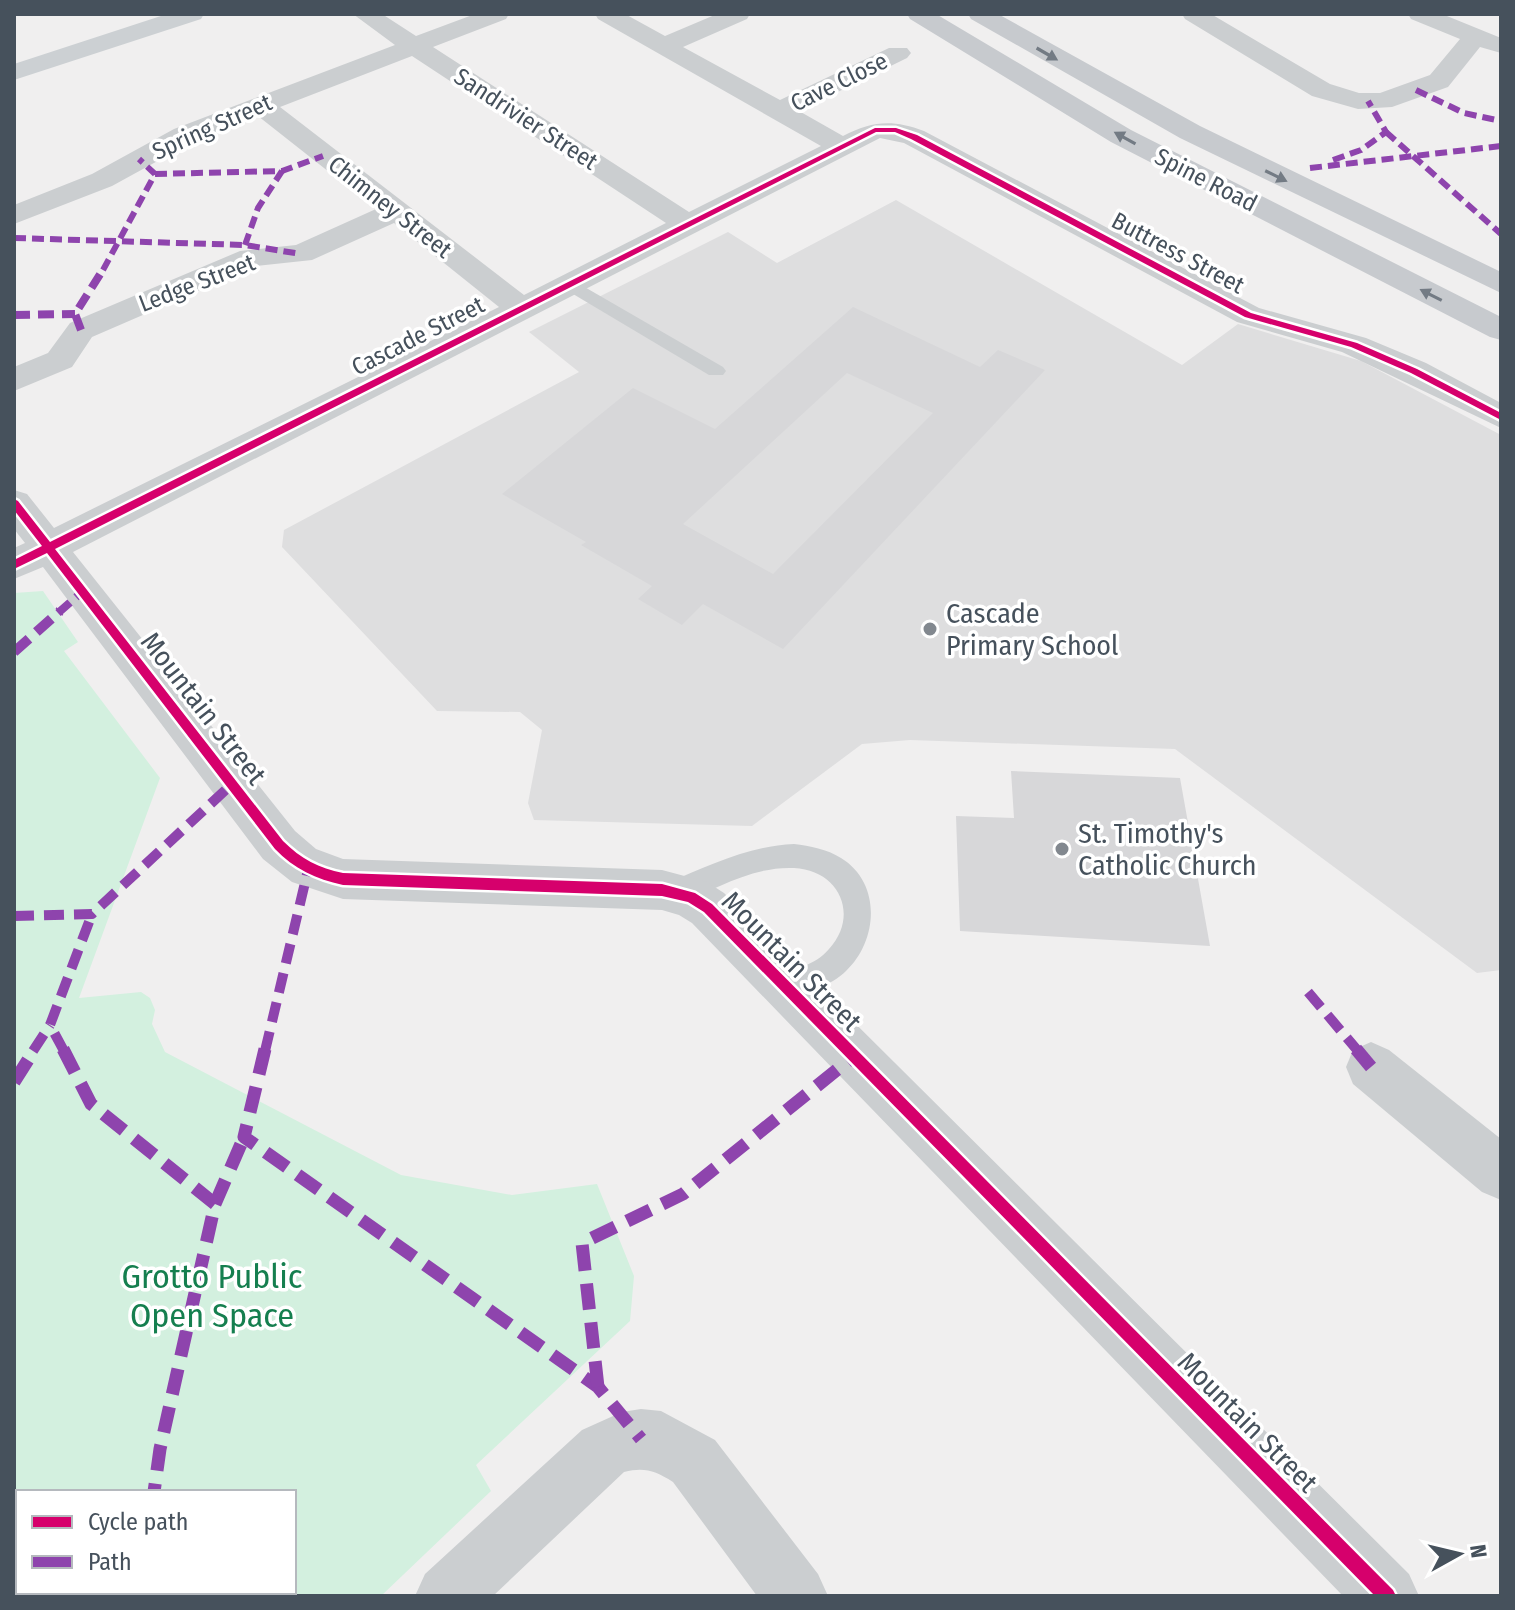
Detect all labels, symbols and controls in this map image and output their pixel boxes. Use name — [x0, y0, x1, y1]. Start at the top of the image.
street label: Cave Close — [786, 47, 892, 117]
one-way arrow — [1036, 47, 1058, 61]
street label: Sandrivier Street — [449, 62, 603, 176]
street label: Spring Street — [148, 88, 276, 166]
one-way arrow — [1114, 131, 1136, 145]
street label: Spine Road — [1150, 142, 1262, 218]
street label: Chimney Street — [323, 150, 457, 264]
one-way arrow — [1265, 169, 1288, 183]
street label: Buttress Street — [1107, 206, 1249, 300]
street label: Ledge Street — [135, 248, 259, 318]
one-way arrow — [1420, 289, 1443, 302]
street label: Cascade Street — [347, 291, 489, 381]
place label: Cascade Primary School — [946, 597, 1118, 662]
marker: Cascade Primary School — [921, 620, 939, 638]
street label: Mountain Street — [134, 626, 274, 792]
place label: St. Timothy's Catholic Church — [1078, 817, 1256, 882]
marker: St. Timothy's Catholic Church — [1053, 840, 1071, 858]
street label: Mountain Street — [715, 885, 869, 1039]
park label: Grotto Public Open Space — [122, 1256, 302, 1336]
street label: Mountain Street — [1171, 1346, 1325, 1500]
legend — [16, 1490, 296, 1594]
text: Cycle path — [88, 1508, 188, 1536]
north arrow — [1419, 1514, 1499, 1594]
text: N — [1464, 1543, 1493, 1560]
text: Path — [88, 1548, 132, 1576]

